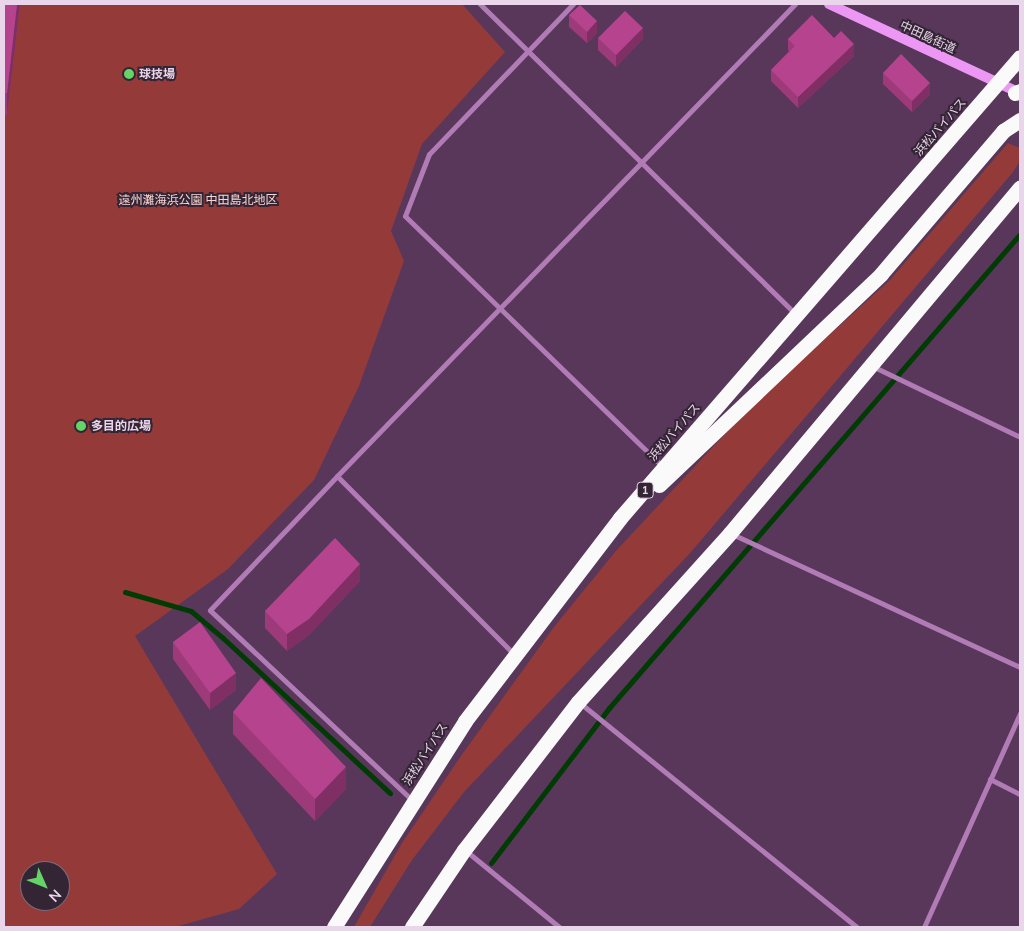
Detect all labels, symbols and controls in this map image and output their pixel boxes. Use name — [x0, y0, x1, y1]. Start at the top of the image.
street label: 中田島街道 — [898, 18, 958, 56]
place label: 球技場 — [139, 67, 175, 81]
marker: 球技場 — [123, 68, 135, 80]
street label: 浜松バイパス — [911, 95, 969, 159]
park label: 遠州灘海浜公園 中田島北地区 — [118, 193, 278, 207]
street label: 浜松バイパス — [645, 400, 703, 464]
place label: 多目的広場 — [91, 419, 151, 433]
marker: 多目的広場 — [75, 420, 87, 432]
road number: 1 — [636, 482, 654, 498]
street label: 浜松バイパス — [399, 720, 451, 788]
north arrow — [20, 861, 70, 911]
text: N — [45, 886, 65, 906]

